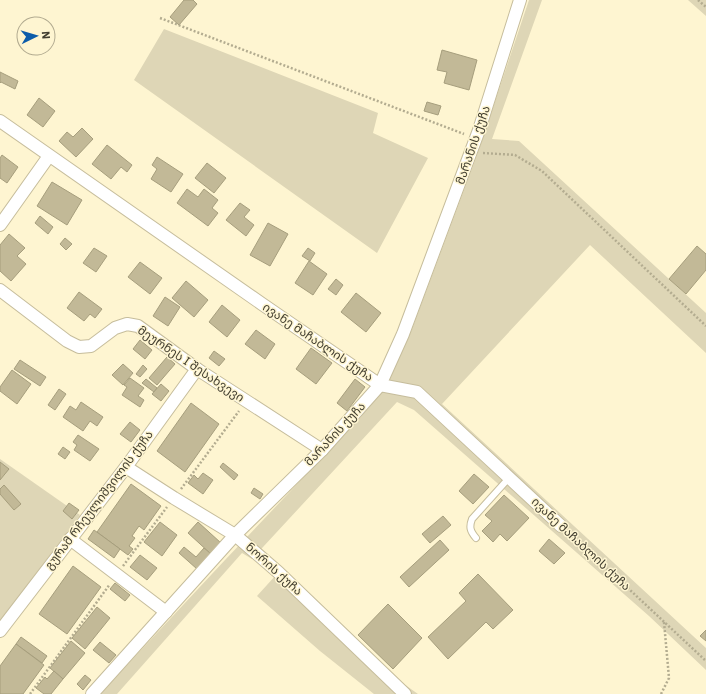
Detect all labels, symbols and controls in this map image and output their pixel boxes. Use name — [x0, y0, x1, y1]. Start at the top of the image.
north arrow — [16, 16, 56, 56]
text: N — [39, 31, 53, 40]
street label: მარანის ქუჩა — [452, 103, 493, 186]
street label: ივანე მაჩაბლის ქუჩა — [260, 299, 376, 385]
street label: მეურნეს I შესახვევი — [135, 322, 248, 405]
street label: მარანის ქუჩა — [301, 398, 368, 469]
street label: გურამ რჩეულიშვილის ქუჩა — [41, 427, 157, 573]
street label: ივანე მაჩაბლის ქუჩა — [528, 494, 634, 594]
street label: ნორის ქუჩა — [243, 539, 306, 598]

